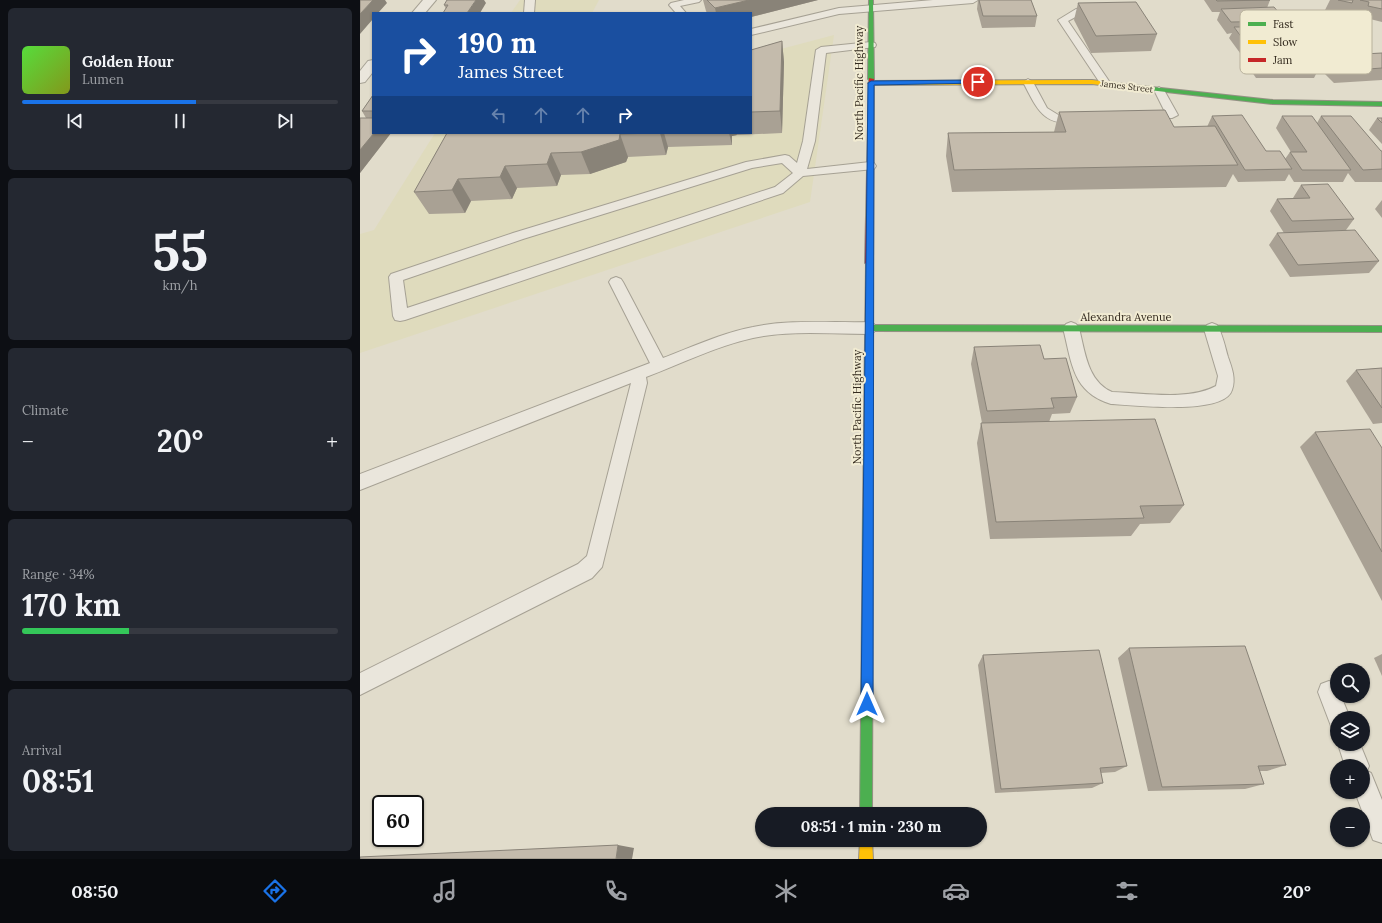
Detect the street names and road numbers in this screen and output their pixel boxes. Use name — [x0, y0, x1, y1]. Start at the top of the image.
street label: North Pacific Highway — [852, 25, 866, 140]
street label: James Street — [1099, 77, 1154, 95]
street label: Alexandra Avenue — [1079, 310, 1172, 324]
street label: North Pacific Highway — [850, 349, 864, 464]

